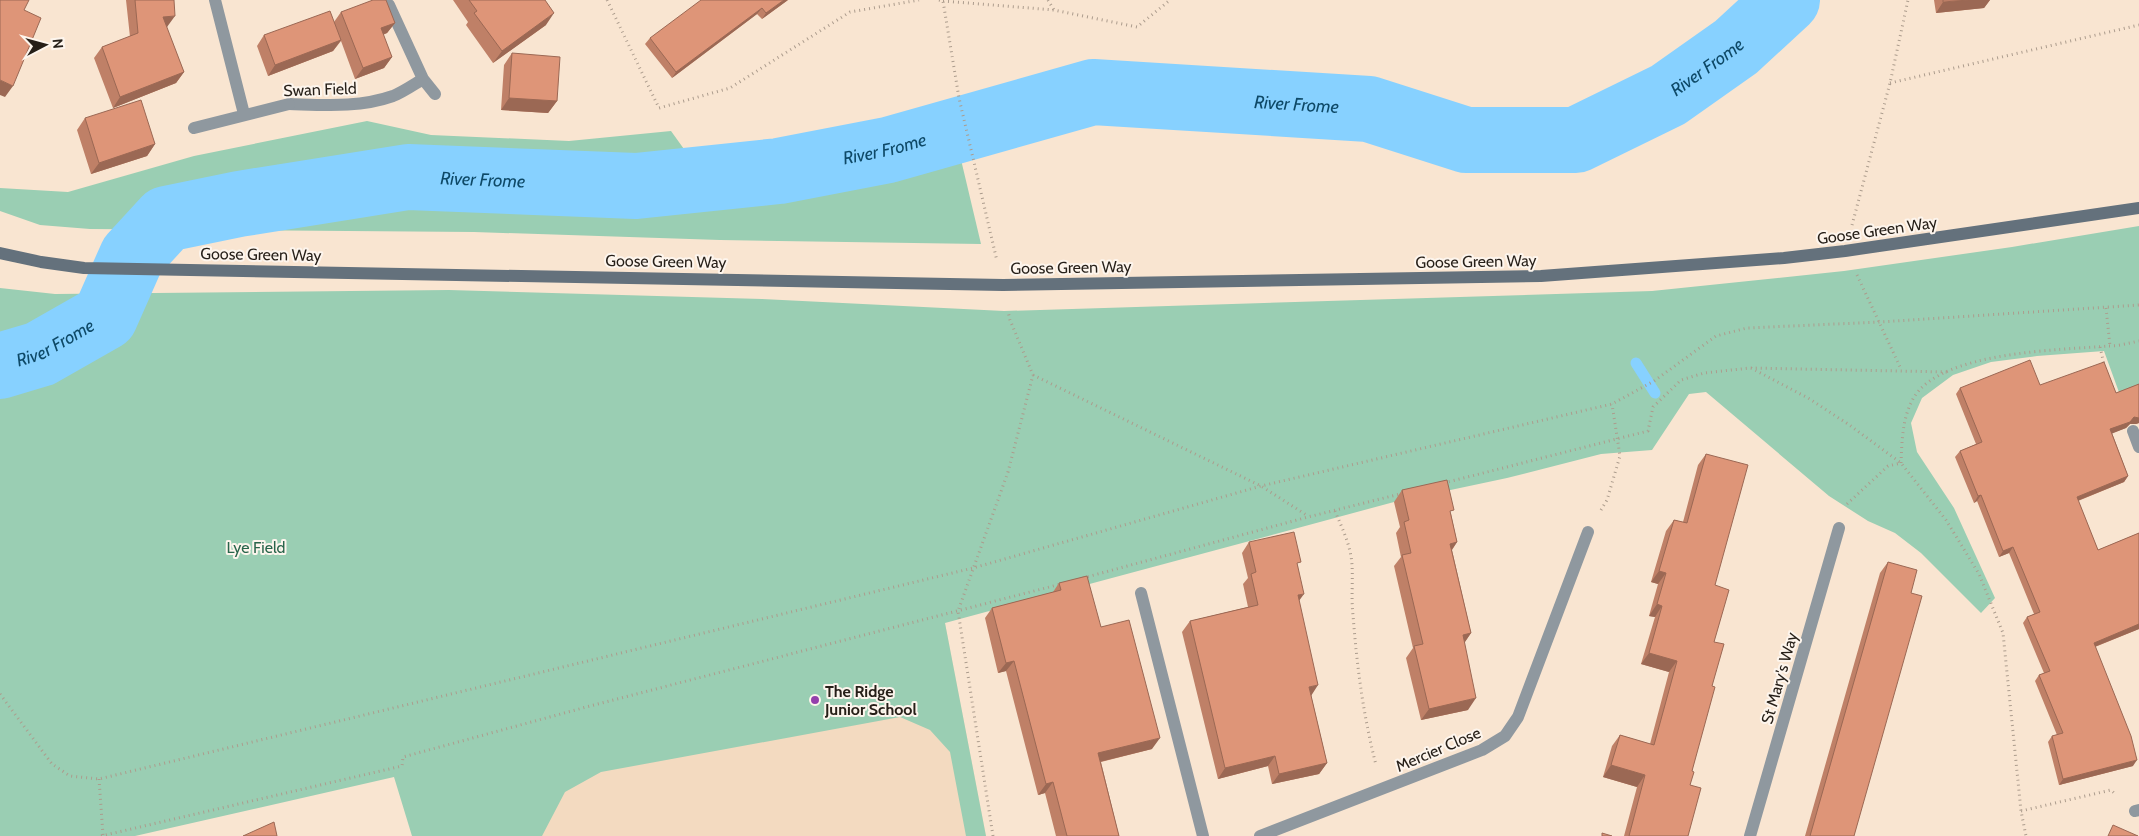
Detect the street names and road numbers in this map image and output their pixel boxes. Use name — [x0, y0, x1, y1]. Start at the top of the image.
street label: Swan Field — [283, 79, 357, 100]
street label: Goose Green Way — [1816, 213, 1938, 248]
street label: Goose Green Way — [200, 244, 322, 265]
street label: Goose Green Way — [605, 251, 727, 272]
street label: Goose Green Way — [1415, 251, 1537, 272]
street label: Goose Green Way — [1010, 257, 1132, 278]
street label: St Mary's Way — [1757, 630, 1802, 726]
street label: Mercier Close — [1393, 723, 1484, 776]

